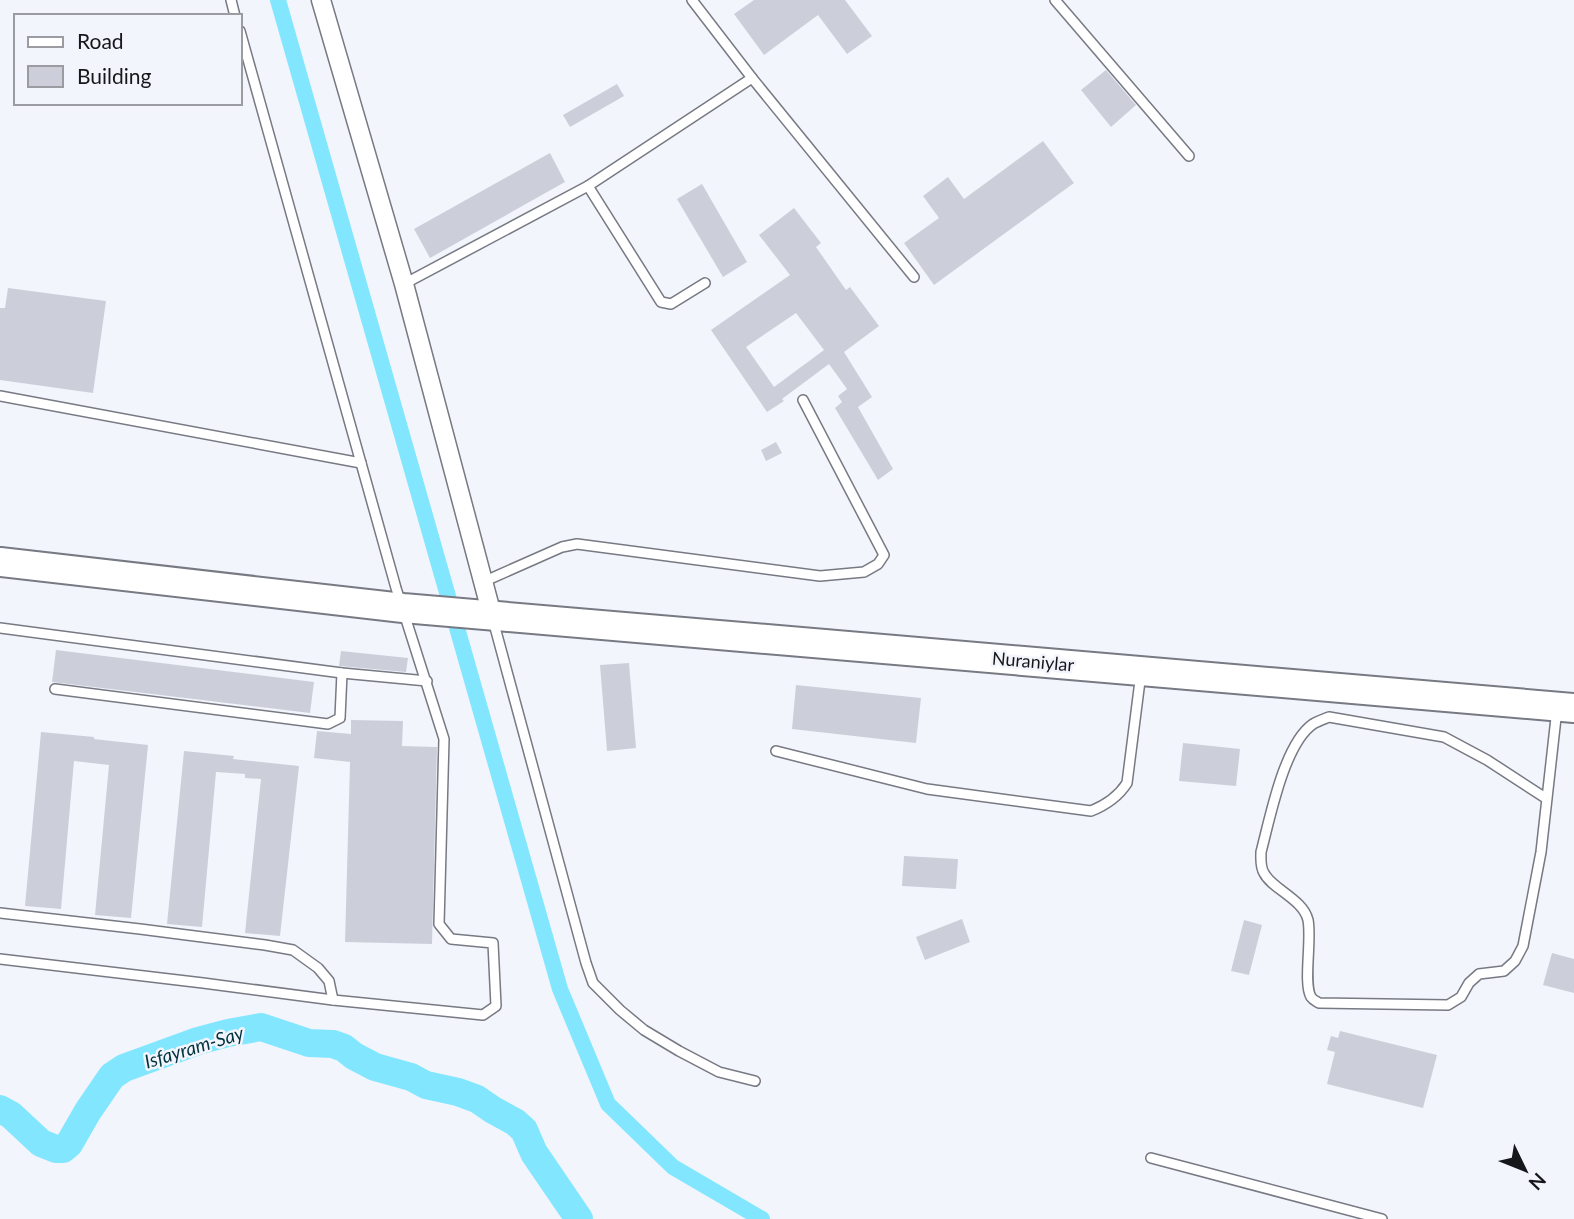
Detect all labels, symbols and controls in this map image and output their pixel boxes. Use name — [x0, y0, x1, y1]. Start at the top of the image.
legend — [14, 14, 242, 105]
text: Road — [77, 28, 124, 53]
text: Building — [77, 63, 152, 88]
street label: Nuraniylar — [991, 646, 1076, 676]
water label: Isfayram-Say — [141, 1020, 247, 1072]
north arrow — [1490, 1135, 1560, 1205]
text: N — [1524, 1169, 1551, 1195]

